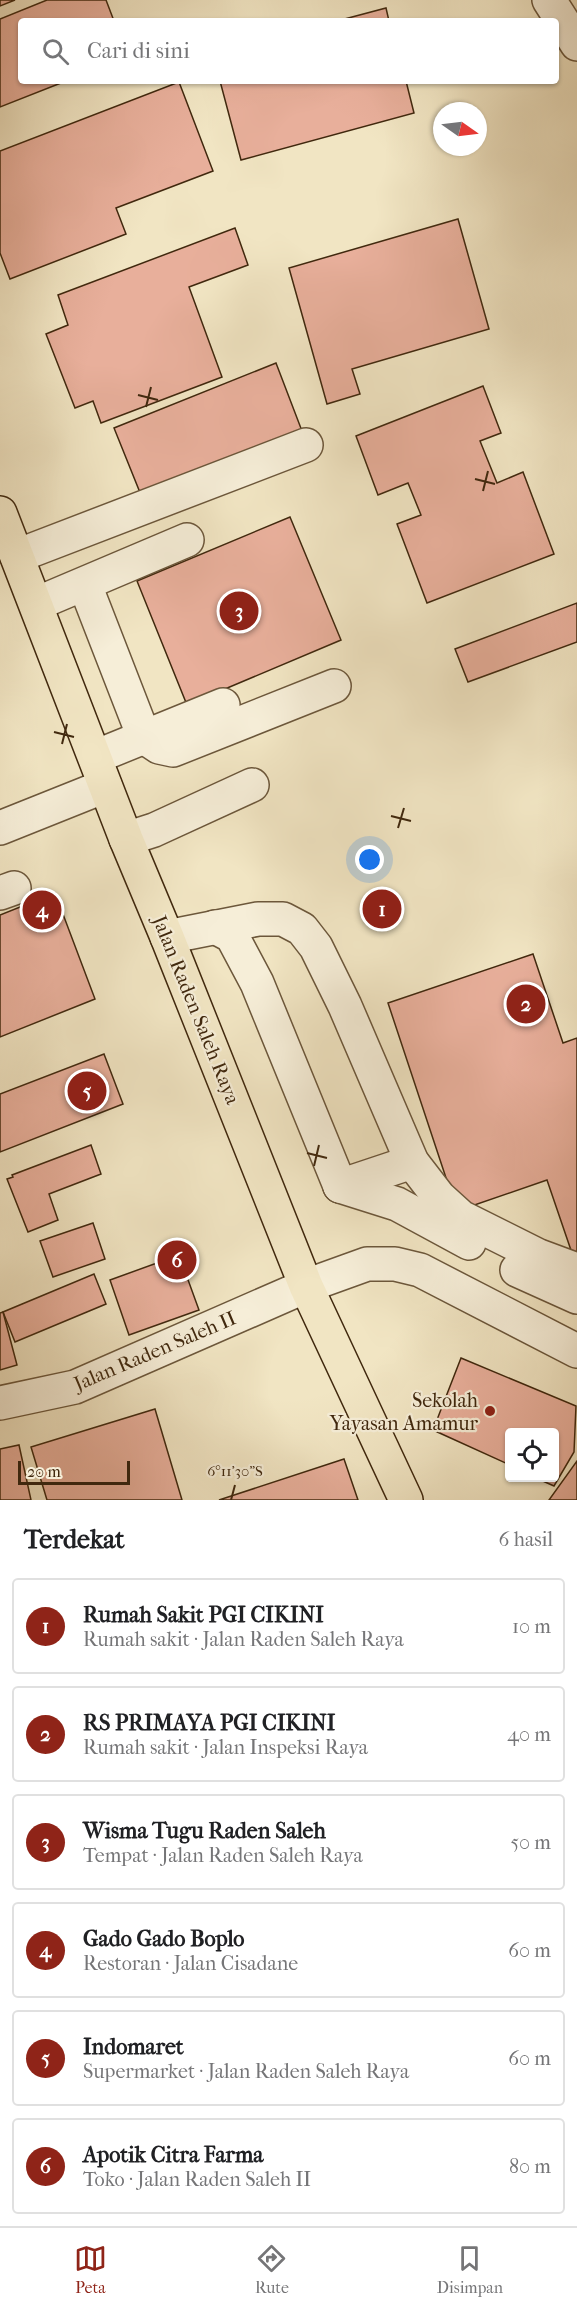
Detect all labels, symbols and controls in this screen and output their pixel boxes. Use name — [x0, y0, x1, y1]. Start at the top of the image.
search box — [18, 18, 559, 84]
icon: search — [39, 35, 72, 68]
text: Cari di sini — [87, 38, 190, 64]
north arrow — [433, 102, 487, 156]
pin: 3 — [220, 588, 258, 634]
your location — [355, 845, 384, 874]
pin: 1 — [362, 886, 401, 932]
pin: 4 — [22, 888, 62, 932]
street label: Jalan Raden Saleh Raya — [147, 910, 245, 1108]
pin: 2 — [506, 982, 546, 1026]
pin: 5 — [68, 1068, 106, 1114]
pin: 6 — [158, 1238, 196, 1282]
street label: Jalan Raden Saleh II — [69, 1306, 240, 1396]
place label: Sekolah Yayasan Amamur — [329, 1389, 479, 1435]
marker: Sekolah Yayasan Amamur — [483, 1404, 497, 1418]
map controls — [505, 1428, 559, 1482]
button: locate — [505, 1428, 559, 1482]
scale bar — [18, 1458, 130, 1486]
text: 20 m — [27, 1462, 61, 1481]
text: 6°11'30"S — [207, 1462, 263, 1480]
text: Terdekat — [24, 1524, 125, 1555]
text: 6 hasil — [499, 1528, 553, 1551]
text: Rumah Sakit PGI CIKINI — [83, 1602, 324, 1628]
text: 1 — [42, 1615, 49, 1638]
text: 10 m — [512, 1615, 551, 1638]
text: Rumah sakit · Jalan Raden Saleh Raya — [83, 1628, 404, 1651]
text: RS PRIMAYA PGI CIKINI — [83, 1710, 335, 1736]
text: 2 — [40, 1723, 51, 1746]
text: 40 m — [507, 1723, 551, 1746]
text: Rumah sakit · Jalan Inspeksi Raya — [83, 1736, 368, 1759]
text: Wisma Tugu Raden Saleh — [83, 1818, 326, 1844]
text: 3 — [41, 1831, 50, 1854]
text: 50 m — [510, 1831, 551, 1854]
text: Tempat · Jalan Raden Saleh Raya — [83, 1844, 363, 1867]
text: Gado Gado Boplo — [83, 1926, 244, 1952]
text: 4 — [40, 1939, 51, 1962]
text: 60 m — [508, 1939, 551, 1962]
text: Restoran · Jalan Cisadane — [83, 1952, 298, 1975]
text: Indomaret — [83, 2034, 184, 2060]
text: 5 — [41, 2047, 50, 2070]
text: 60 m — [508, 2047, 551, 2070]
text: Supermarket · Jalan Raden Saleh Raya — [83, 2060, 409, 2083]
text: Apotik Citra Farma — [83, 2142, 263, 2168]
text: 6 — [40, 2155, 51, 2178]
text: 80 m — [509, 2155, 551, 2178]
text: Toko · Jalan Raden Saleh II — [83, 2168, 311, 2191]
tab: Peta — [74, 2242, 107, 2297]
tab: Rute — [255, 2242, 289, 2297]
tab: Disimpan — [437, 2242, 503, 2297]

